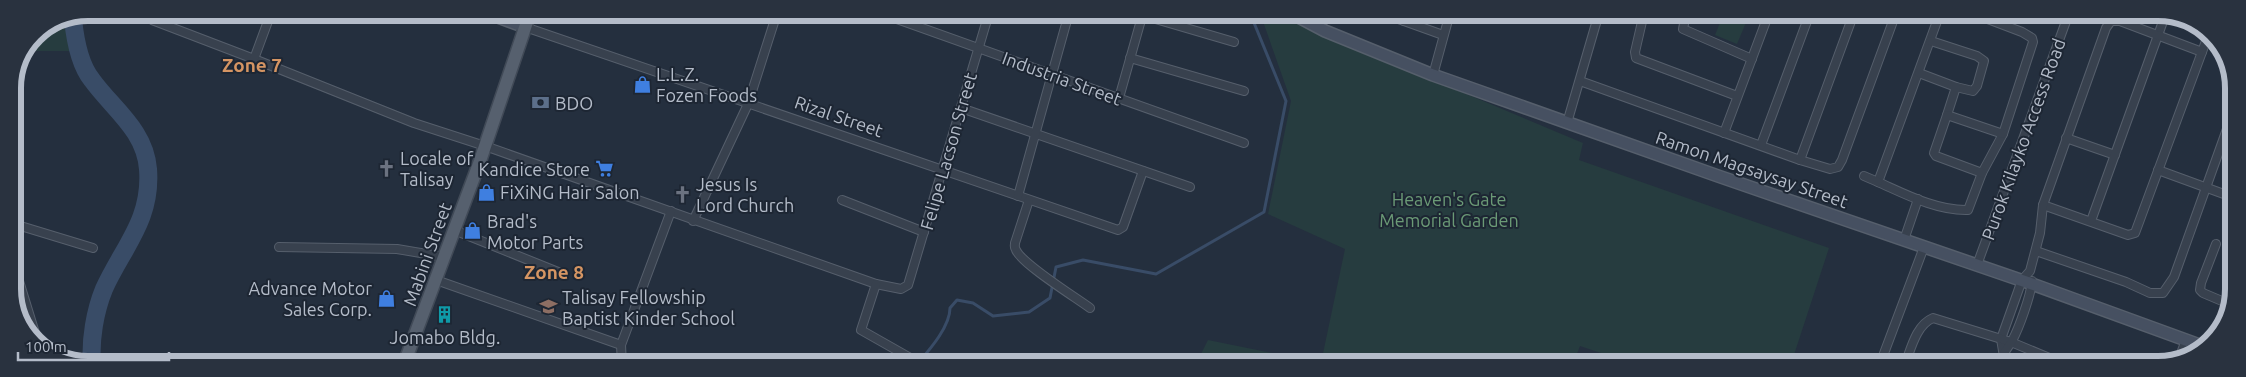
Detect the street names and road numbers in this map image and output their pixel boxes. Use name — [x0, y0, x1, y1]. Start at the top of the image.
street label: Purok Kilayko Access Road — [1977, 36, 2069, 242]
street label: Industria Street — [1000, 47, 1124, 109]
street label: Felipe Lacson Street — [916, 70, 980, 232]
street label: Rizal Street — [792, 92, 886, 140]
street label: Ramon Magsaysay Street — [1653, 127, 1851, 211]
street label: Mabini Street — [399, 199, 455, 309]

